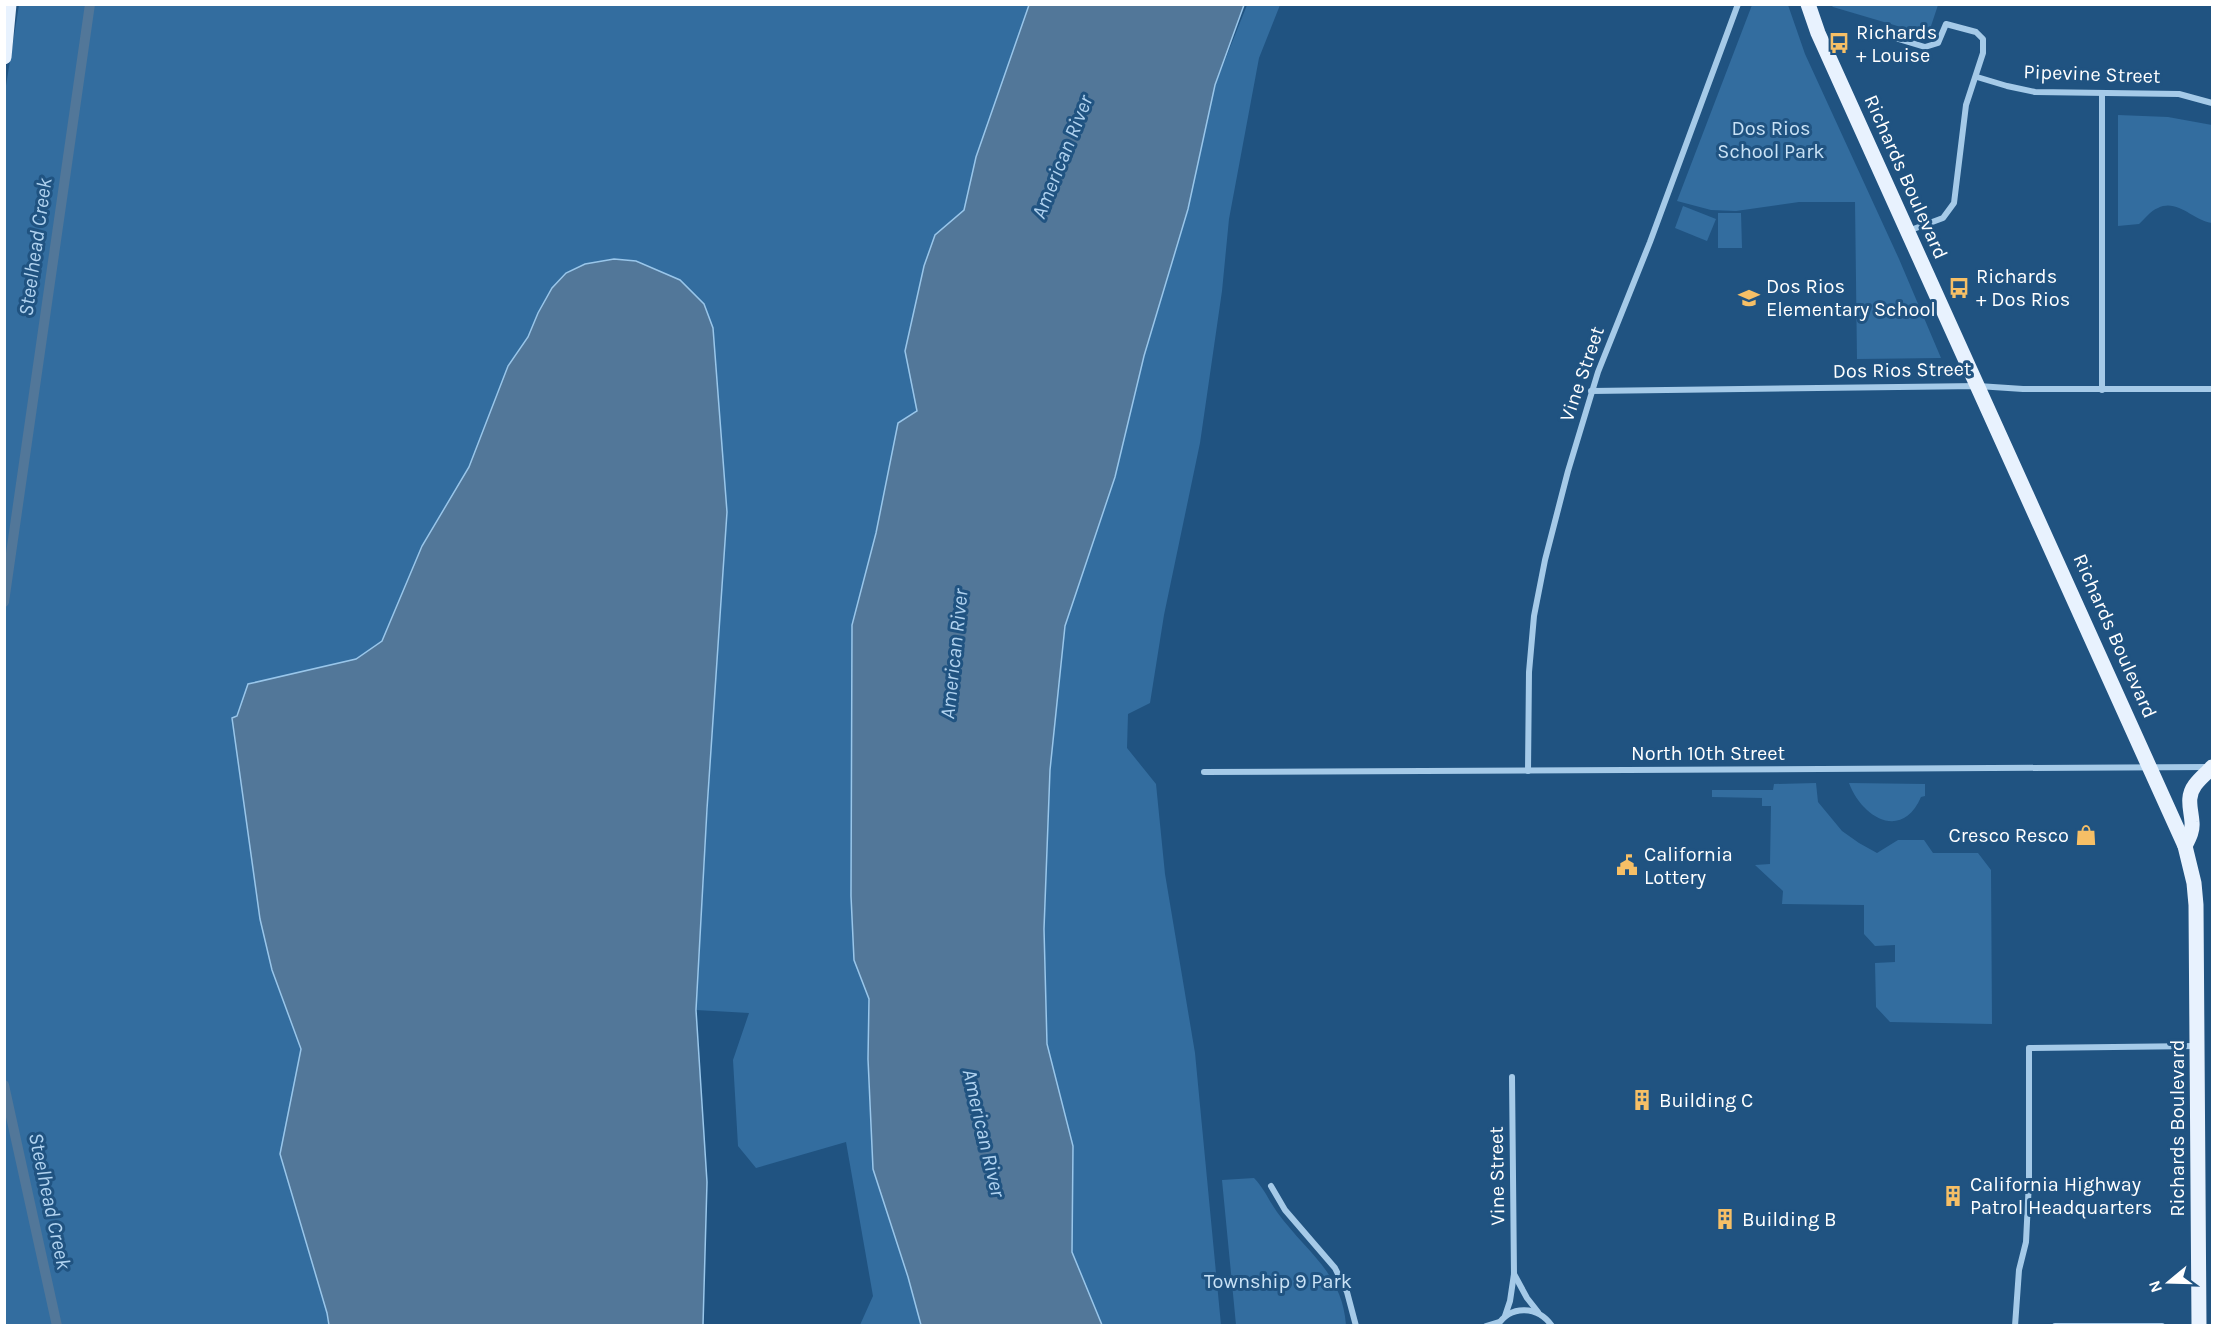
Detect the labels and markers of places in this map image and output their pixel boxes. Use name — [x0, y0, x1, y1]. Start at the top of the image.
place label: Richards + Louise — [1856, 21, 1937, 67]
bus stop icon: Richards + Louise — [1827, 31, 1851, 55]
place label: Richards + Dos Rios — [1976, 265, 2070, 311]
place label: Dos Rios Elementary School — [1766, 275, 1936, 321]
bus stop icon: Richards + Dos Rios — [1947, 276, 1971, 300]
school or university icon: Dos Rios Elementary School — [1737, 286, 1761, 310]
shop icon: Cresco Resco — [2074, 823, 2098, 847]
place label: Cresco Resco — [1948, 824, 2069, 847]
place label: California Lottery — [1644, 843, 1733, 889]
public building icon: California Lottery — [1615, 853, 1639, 877]
building icon: Building C — [1630, 1088, 1654, 1112]
place label: Building C — [1659, 1089, 1753, 1112]
place label: California Highway Patrol Headquarters — [1970, 1173, 2152, 1219]
building icon: California Highway Patrol Headquarters — [1941, 1184, 1965, 1208]
building icon: Building B — [1713, 1207, 1737, 1231]
place label: Building B — [1742, 1208, 1836, 1231]

